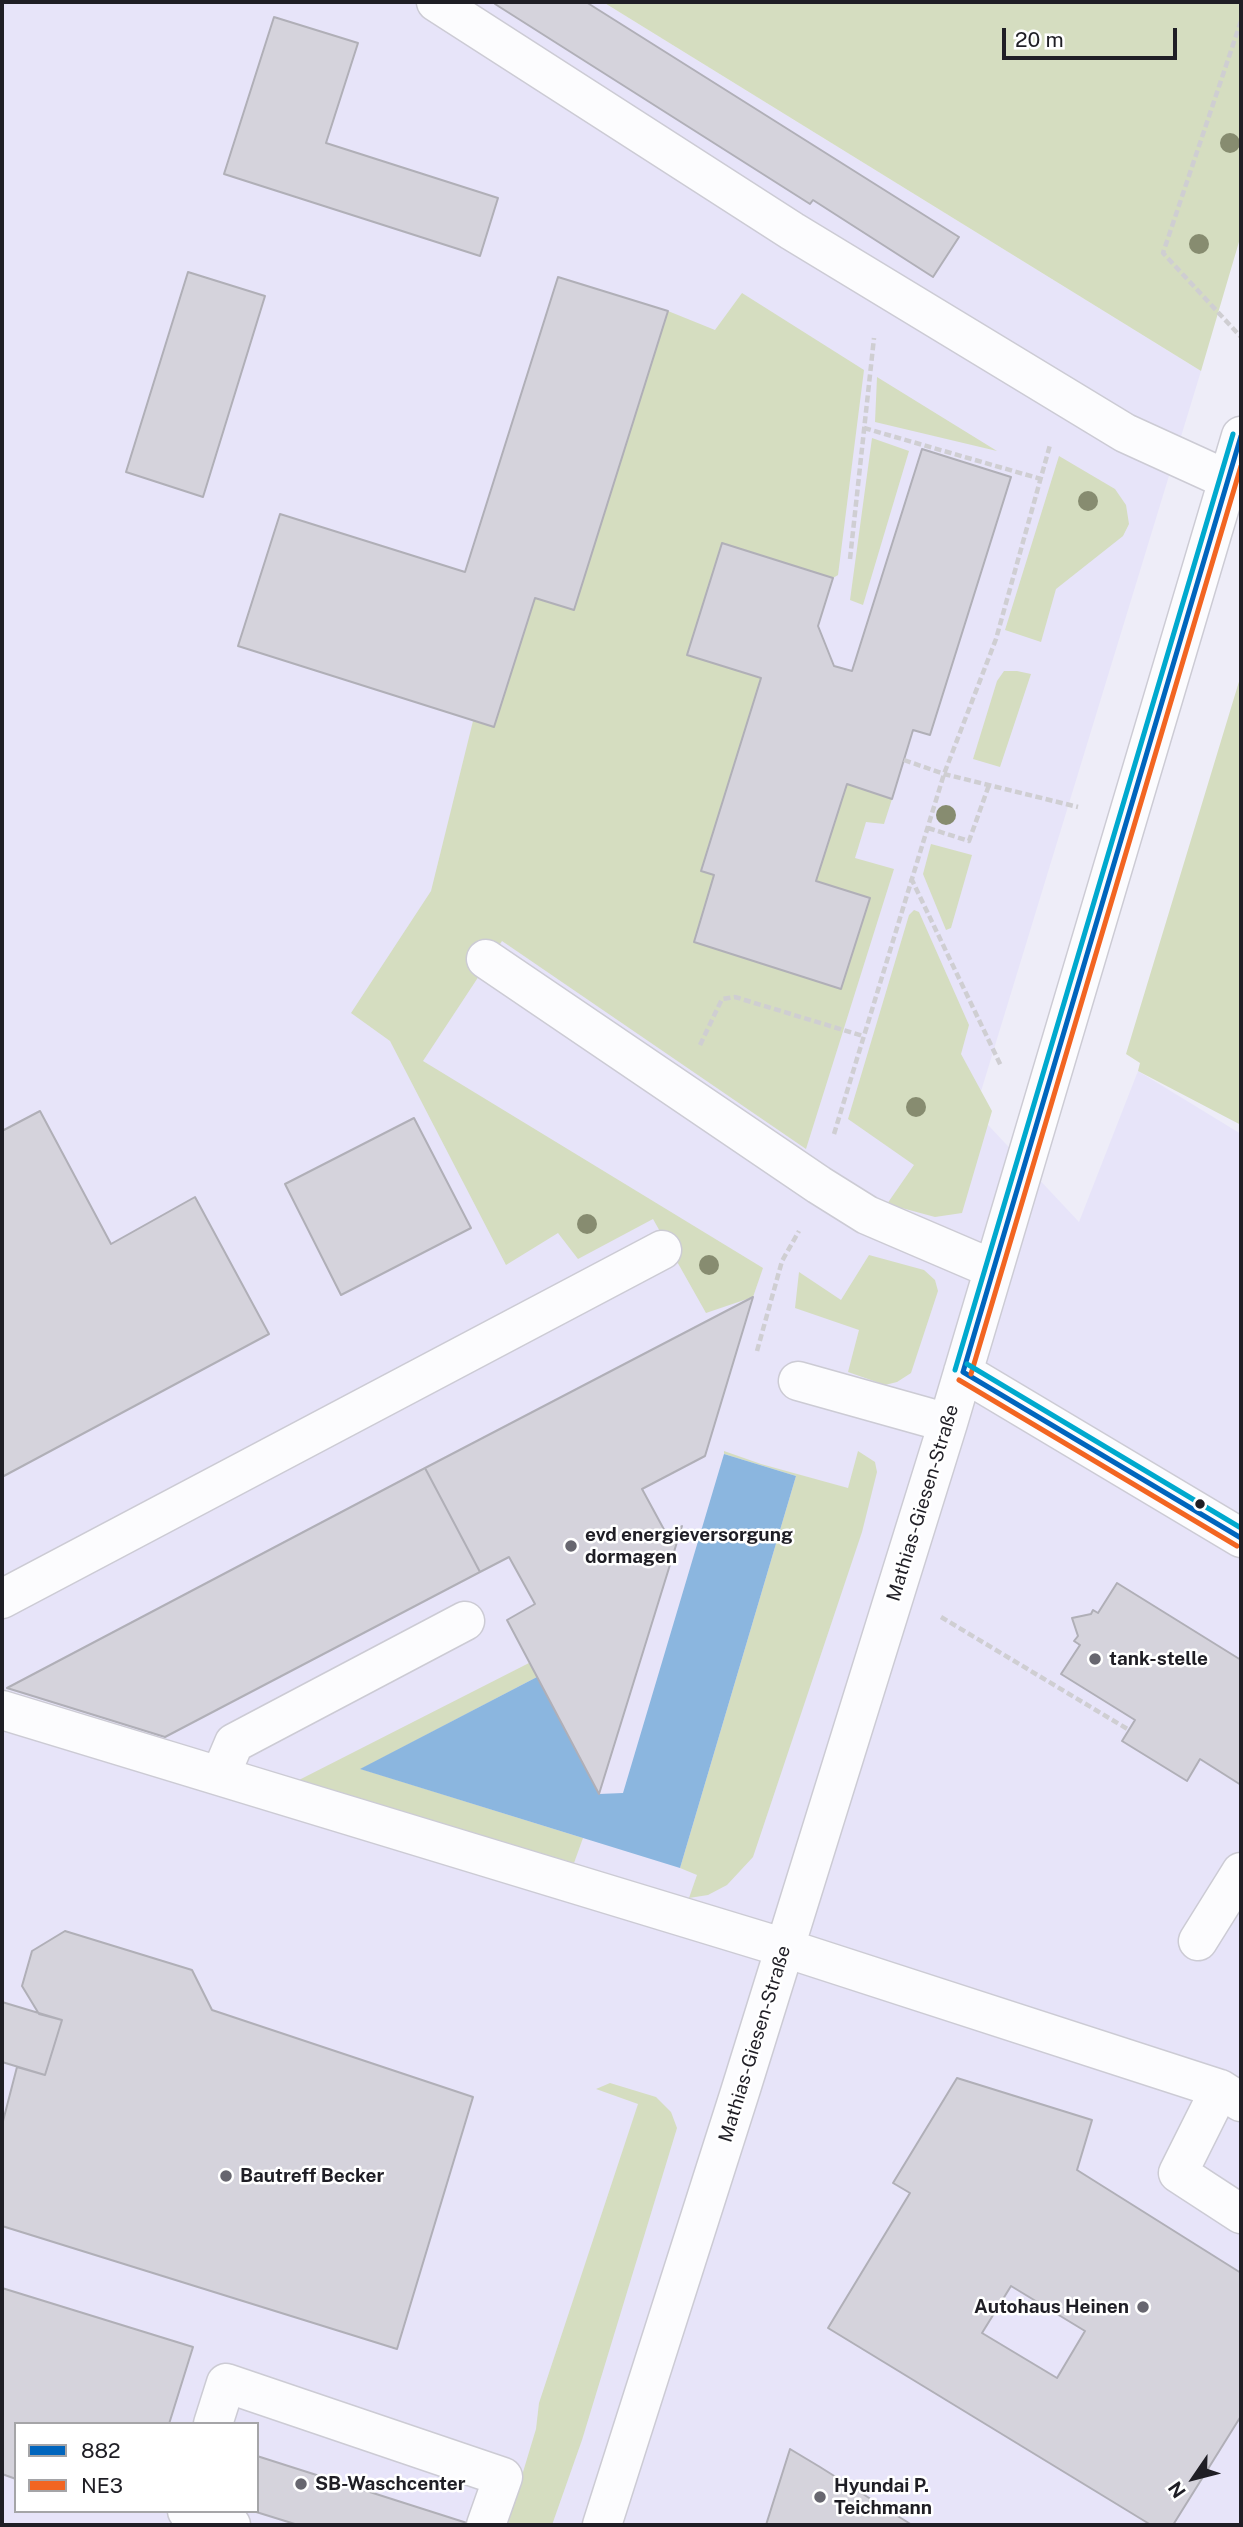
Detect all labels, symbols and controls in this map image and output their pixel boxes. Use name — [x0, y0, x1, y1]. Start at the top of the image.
scale bar — [1005, 14, 1180, 58]
text: 20 m — [1015, 27, 1064, 52]
street label: Mathias-Giesen-Straße — [882, 1402, 964, 1604]
unlabelled marker — [1193, 1497, 1207, 1511]
place label: evd energieversorgung dormagen — [585, 1524, 793, 1568]
marker: evd energieversorgung dormagen — [563, 1538, 579, 1554]
place label: tank-stelle — [1109, 1648, 1208, 1670]
marker: tank-stelle — [1087, 1651, 1103, 1667]
street label: Mathias-Giesen-Straße — [714, 1943, 796, 2145]
place label: Bautreff Becker — [240, 2165, 384, 2187]
marker: Bautreff Becker — [218, 2168, 234, 2184]
place label: Autohaus Heinen — [974, 2296, 1129, 2318]
marker: Autohaus Heinen — [1135, 2299, 1151, 2315]
legend — [14, 2422, 259, 2513]
text: 882 — [81, 2438, 121, 2463]
north arrow — [1159, 2443, 1229, 2513]
text: NE3 — [81, 2473, 123, 2498]
place label: SB-Waschcenter — [315, 2473, 465, 2495]
place label: Hyundai P. Teichmann — [834, 2475, 932, 2519]
marker: SB-Waschcenter — [293, 2476, 309, 2492]
text: N — [1164, 2478, 1190, 2502]
marker: Hyundai P. Teichmann — [812, 2489, 828, 2505]

